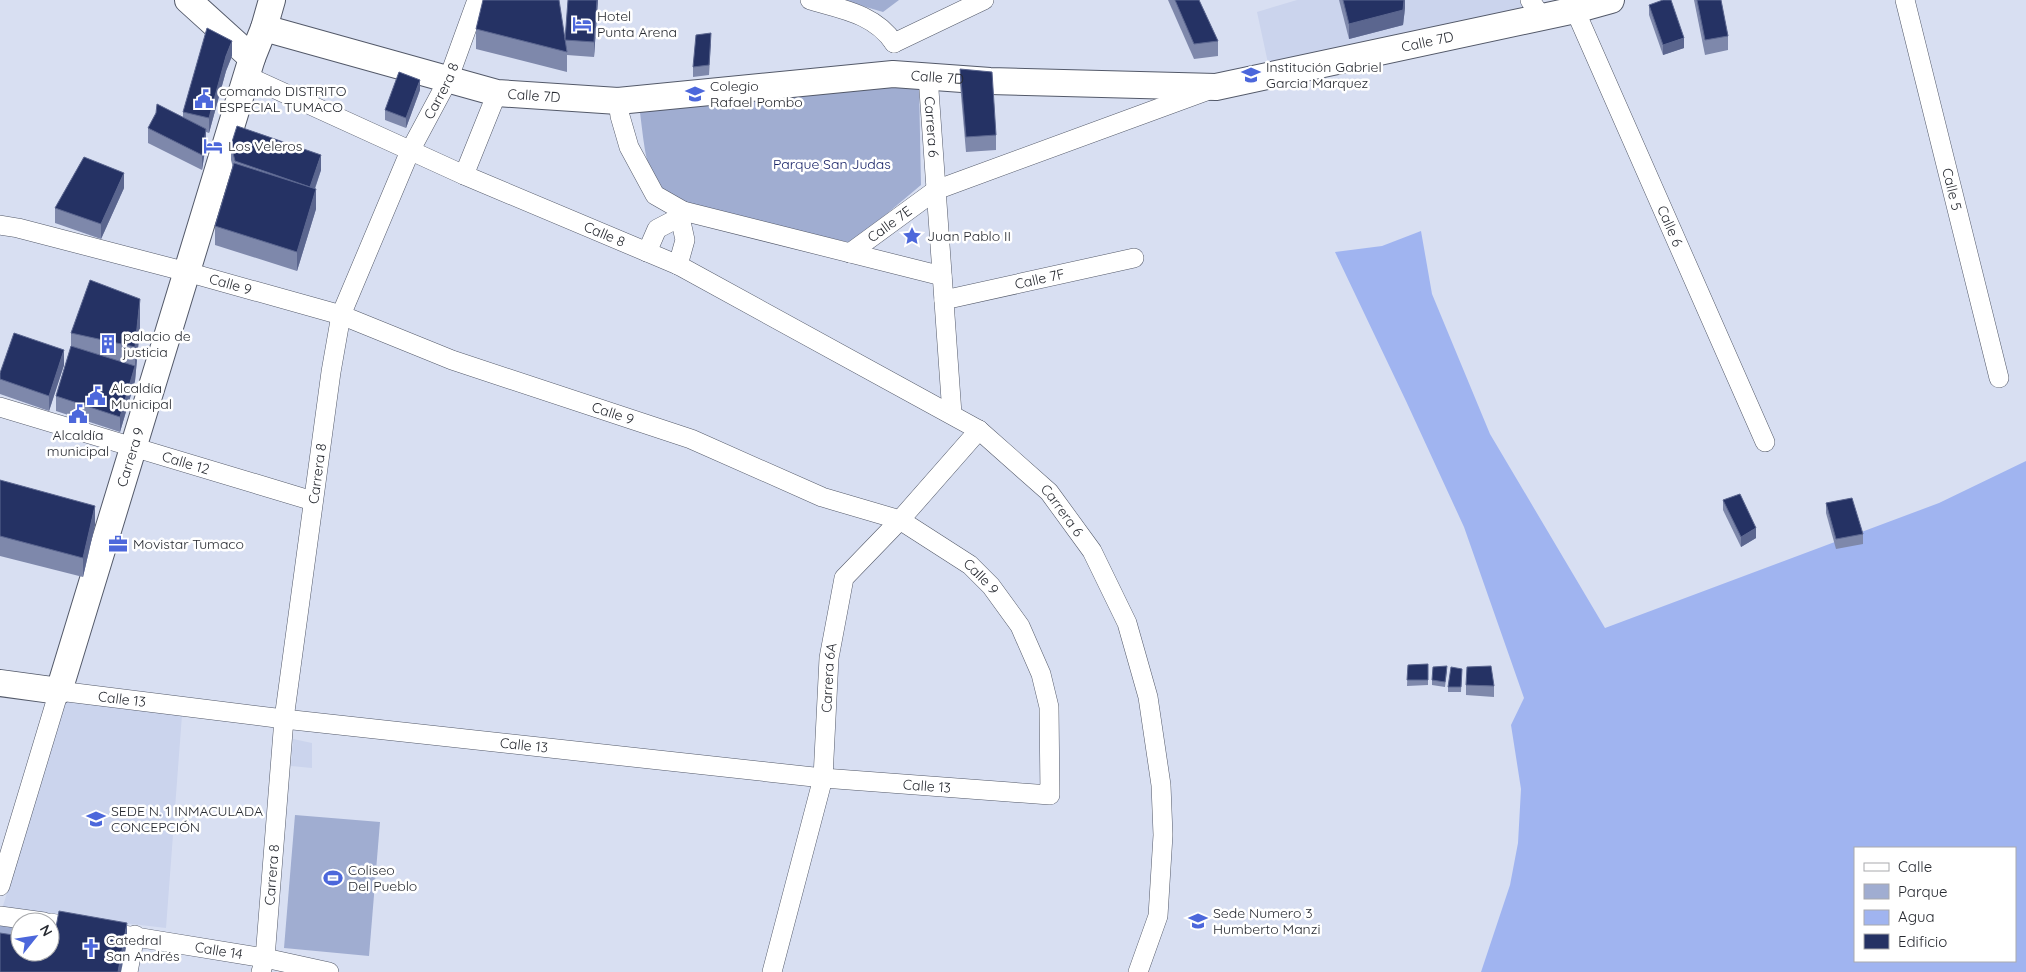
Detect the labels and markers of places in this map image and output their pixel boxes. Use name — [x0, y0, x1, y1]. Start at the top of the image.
place label: Hotel Punta Arena — [597, 7, 677, 41]
hotel icon: Hotel Punta Arena — [571, 13, 593, 35]
place label: Institución Gabriel Garcia Marquez — [1266, 58, 1382, 92]
school or university icon: Institución Gabriel Garcia Marquez — [1240, 64, 1262, 86]
place label: Colegio Rafael Pombo — [710, 77, 803, 111]
place label: comando DISTRITO ESPECIAL TUMACO — [219, 82, 347, 116]
school or university icon: Colegio Rafael Pombo — [684, 83, 706, 105]
public building icon: comando DISTRITO ESPECIAL TUMACO — [193, 88, 215, 110]
hotel icon: Los Veleros — [202, 135, 224, 157]
place label: Los Veleros — [228, 137, 302, 155]
place icon: Juan Pablo II — [901, 225, 923, 247]
place label: Juan Pablo II — [927, 227, 1011, 245]
place label: palacio de justicia — [122, 327, 191, 361]
building icon: palacio de justicia — [97, 333, 119, 355]
place label: Alcaldía Municipal — [111, 379, 172, 413]
public building icon: Alcaldía Municipal — [85, 385, 107, 407]
public building icon: Alcaldía municipal — [67, 403, 89, 425]
place label: Alcaldía municipal — [47, 426, 109, 460]
office icon: Movistar Tumaco — [107, 533, 129, 555]
place label: Movistar Tumaco — [133, 535, 244, 553]
place label: SEDE N. 1 INMACULADA CONCEPCIÓN — [111, 802, 263, 836]
school or university icon: SEDE N. 1 INMACULADA CONCEPCIÓN — [85, 808, 107, 830]
place label: Coliseo Del Pueblo — [348, 861, 417, 895]
sports icon: Coliseo Del Pueblo — [322, 867, 344, 889]
place label: Sede Numero 3 Humberto Manzi — [1213, 904, 1320, 938]
school or university icon: Sede Numero 3 Humberto Manzi — [1187, 910, 1209, 932]
place label: Catedral San Andrés — [106, 931, 179, 965]
church icon: Catedral San Andrés — [80, 937, 102, 959]

